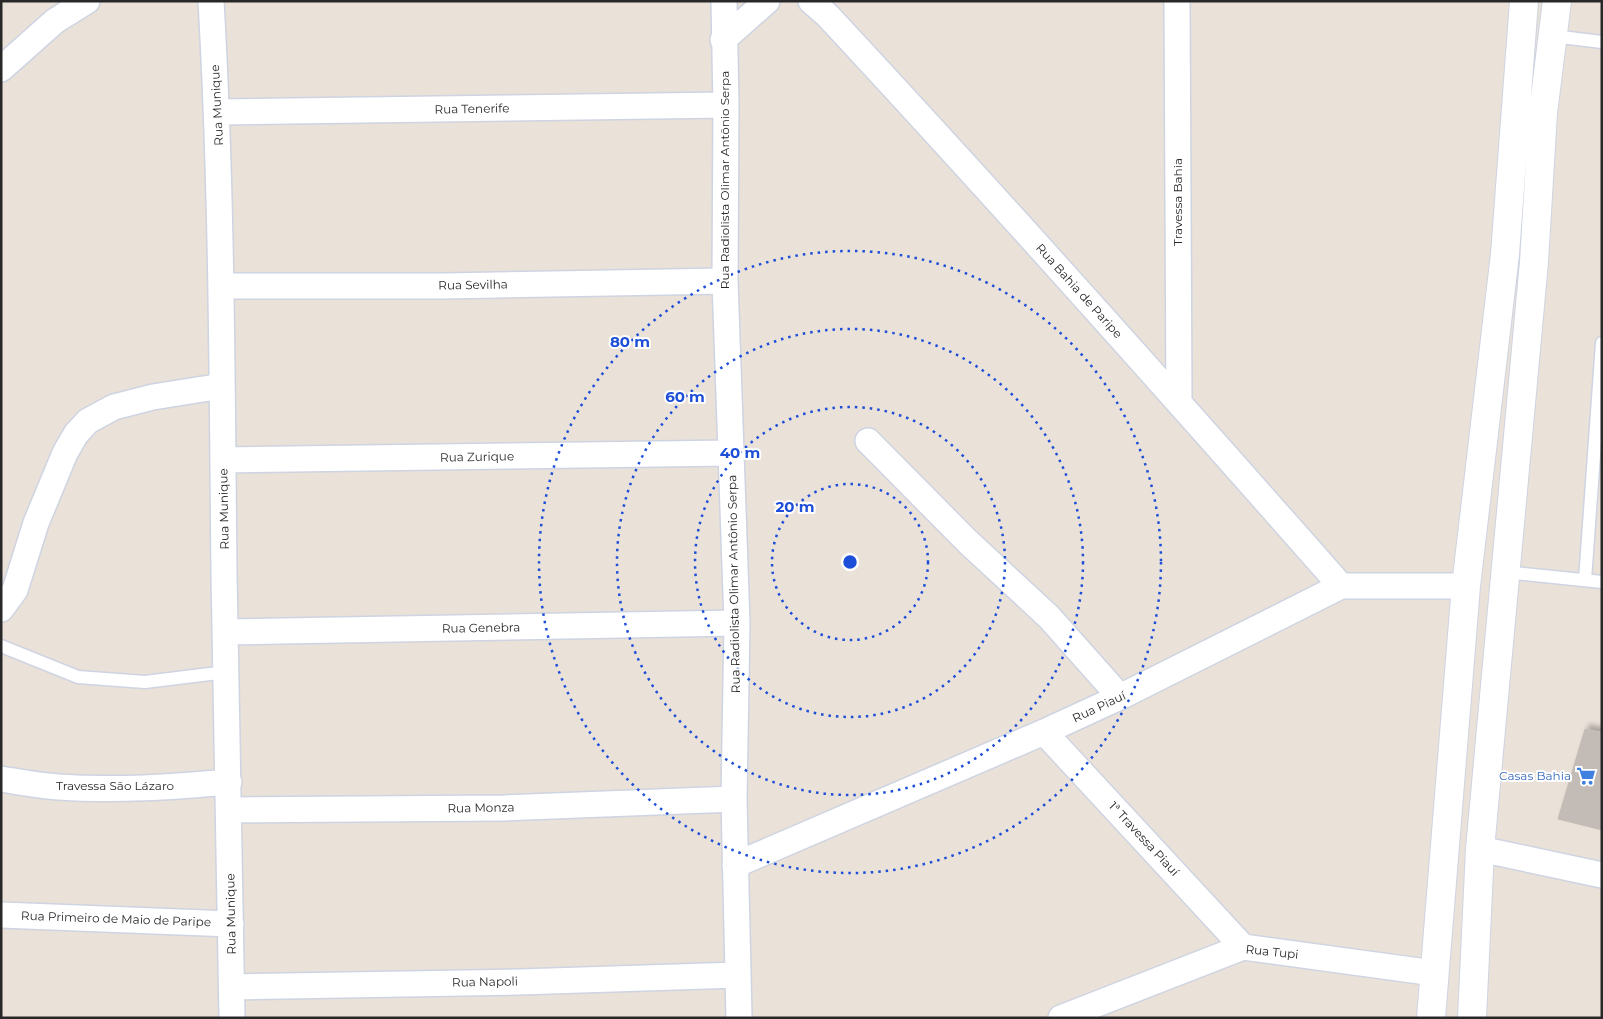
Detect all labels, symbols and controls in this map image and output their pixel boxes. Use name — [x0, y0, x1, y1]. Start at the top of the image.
street label: Rua Munique — [207, 64, 226, 146]
street label: Rua Radiolista Olimar Antônio Serpa — [717, 71, 732, 289]
street label: Rua Tenerife — [434, 100, 510, 117]
street label: Travessa Bahia — [1170, 158, 1185, 246]
street label: Rua Bahia de Paripe — [1033, 240, 1126, 341]
street label: Rua Sevilha — [438, 276, 508, 293]
text: 80 m — [610, 332, 650, 351]
text: 60 m — [665, 387, 705, 406]
text: 40 m — [720, 443, 760, 462]
street label: Rua Zurique — [440, 448, 514, 465]
street label: Rua Munique — [215, 468, 232, 550]
street label: Rua Radiolista Olimar Antônio Serpa — [724, 475, 743, 693]
text: 20 m — [775, 497, 815, 516]
centre of rings — [841, 553, 859, 571]
street label: Rua Genebra — [442, 619, 520, 636]
street label: Rua Piauí — [1070, 687, 1129, 725]
supermarket icon: Casas Bahia — [1575, 765, 1597, 787]
place label: Casas Bahia — [1499, 768, 1571, 783]
street label: Travessa São Lázaro — [56, 778, 174, 793]
street label: 1ª Travessa Piauí — [1106, 798, 1183, 879]
street label: Rua Monza — [447, 799, 515, 816]
street label: Rua Munique — [222, 873, 239, 955]
street label: Rua Primeiro de Maio de Paripe — [21, 908, 211, 929]
street label: Rua Tupi — [1245, 941, 1299, 962]
street label: Rua Napoli — [452, 973, 518, 990]

